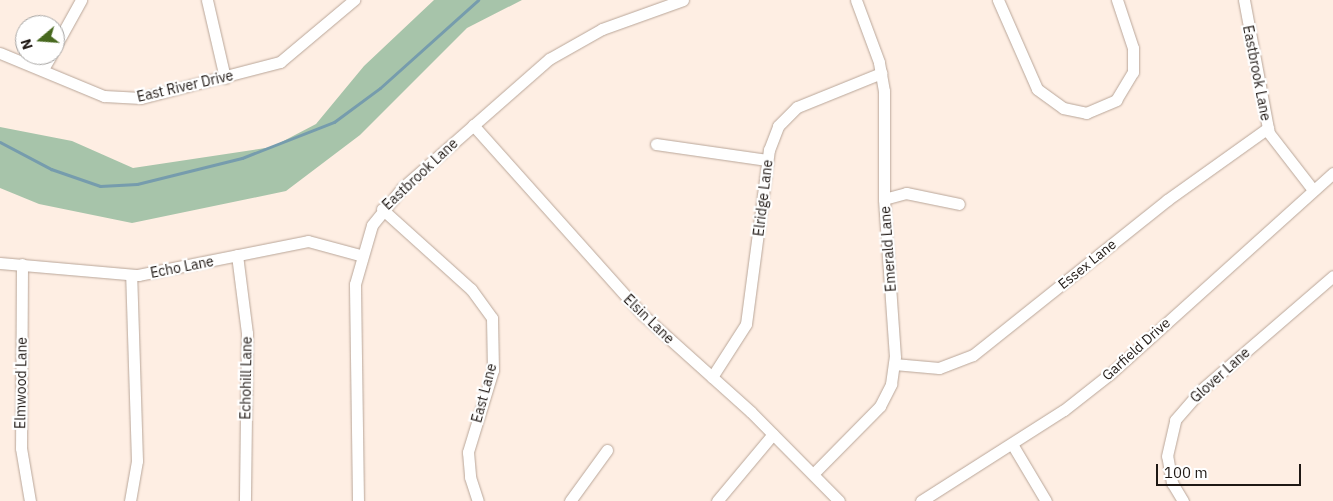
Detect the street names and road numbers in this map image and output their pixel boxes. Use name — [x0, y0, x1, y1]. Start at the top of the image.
street label: Eastbrook Lane — [1240, 24, 1274, 122]
street label: East River Drive — [135, 67, 235, 105]
street label: Eastbrook Lane — [379, 135, 461, 213]
street label: Elridge Lane — [750, 159, 776, 237]
street label: Emerald Lane — [877, 206, 899, 292]
street label: Essex Lane — [1055, 236, 1119, 292]
street label: Echo Lane — [149, 253, 215, 281]
street label: Elsin Lane — [620, 291, 678, 347]
street label: Garfield Drive — [1099, 314, 1173, 384]
street label: Echohill Lane — [237, 336, 255, 420]
street label: Elmwood Lane — [12, 337, 30, 429]
street label: Glover Lane — [1187, 344, 1253, 406]
street label: East Lane — [468, 362, 500, 424]

